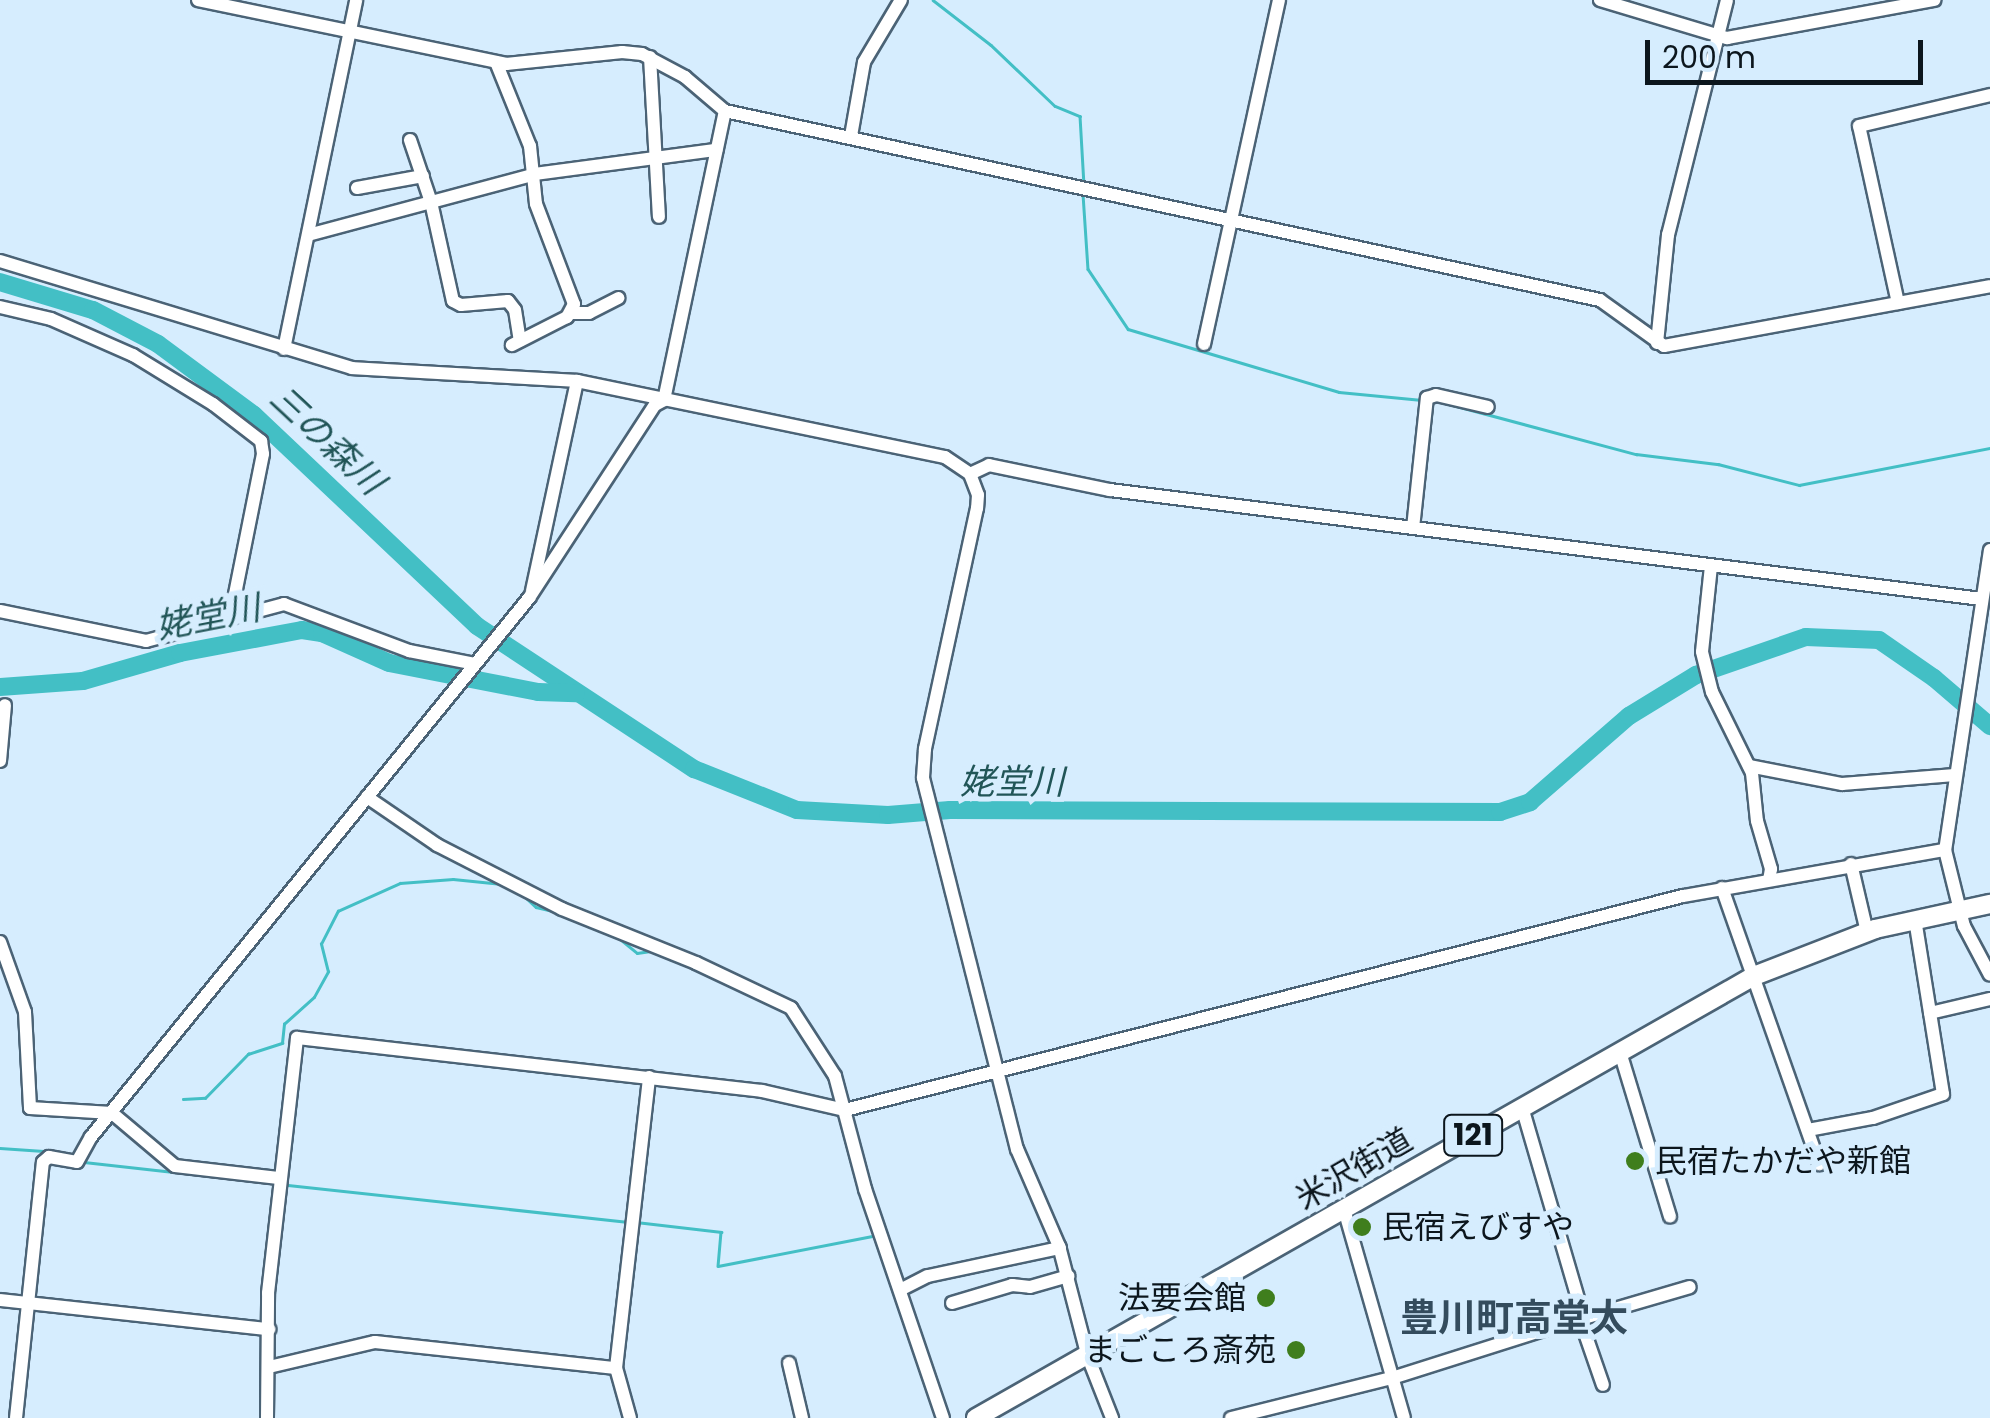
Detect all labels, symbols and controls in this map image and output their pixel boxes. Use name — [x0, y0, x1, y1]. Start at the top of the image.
scale bar — [1650, 20, 1928, 82]
text: 200 m — [1662, 36, 1756, 79]
water label: 三の森川 — [261, 377, 393, 503]
water label: 姥堂川 — [152, 586, 264, 648]
water label: 姥堂川 — [960, 761, 1064, 803]
road number: 121 — [1443, 1110, 1503, 1160]
street label: 米沢街道 — [1289, 1120, 1419, 1218]
place label: 民宿たかだや新館 — [1655, 1142, 1911, 1180]
marker: 民宿たかだや新館 — [1624, 1150, 1646, 1172]
place label: 民宿えびすや — [1382, 1208, 1574, 1246]
marker: 民宿えびすや — [1351, 1216, 1373, 1238]
place label: 法要会館 — [1118, 1279, 1246, 1317]
marker: 法要会館 — [1255, 1287, 1277, 1309]
district label: 豊川町高堂太 — [1400, 1295, 1628, 1341]
place label: まごころ斎苑 — [1084, 1331, 1276, 1369]
marker: まごころ斎苑 — [1285, 1339, 1307, 1361]

